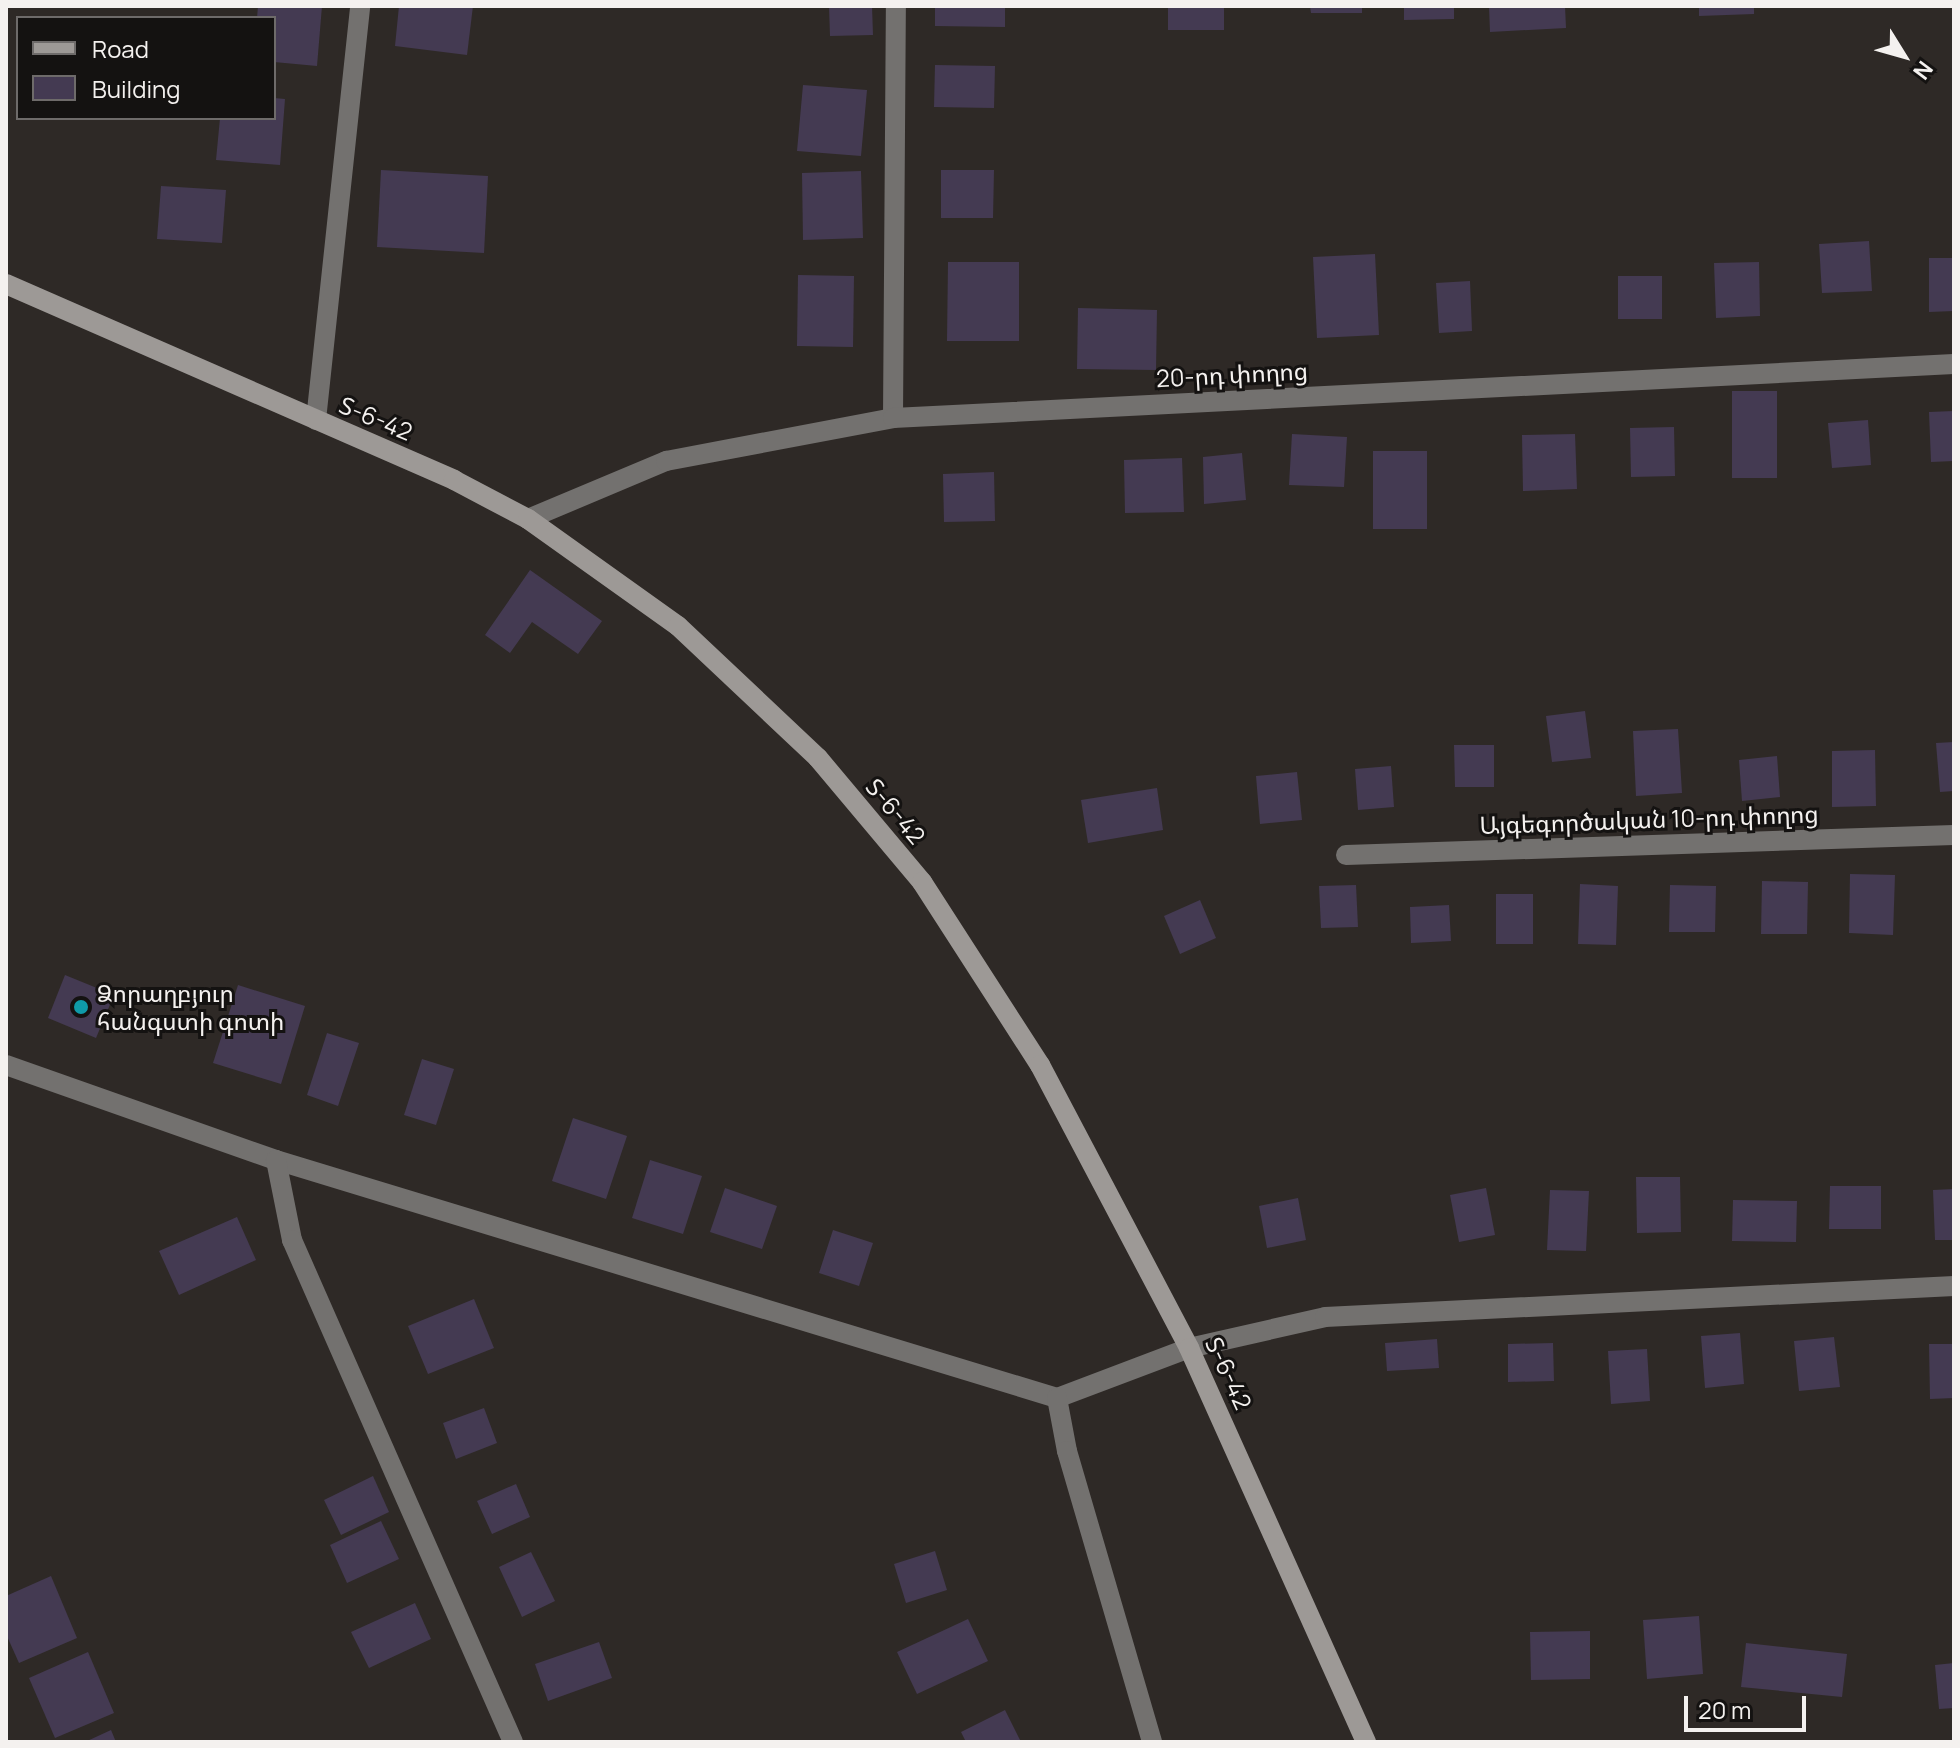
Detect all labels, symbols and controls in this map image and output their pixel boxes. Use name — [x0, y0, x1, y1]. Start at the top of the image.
legend — [16, 16, 276, 120]
north arrow — [1864, 16, 1944, 96]
text: Road — [92, 32, 149, 65]
text: N — [1906, 55, 1940, 86]
text: Building — [92, 72, 180, 105]
street label: 20-րդ փողոց — [1155, 356, 1309, 392]
street label: Տ-6-42 — [335, 390, 417, 446]
street label: Տ-6-42 — [860, 772, 932, 850]
street label: Այգեգործական 10-րդ փողոց — [1479, 799, 1819, 839]
place label: Ձորաղբյուր հանգստի գոտի — [97, 979, 284, 1035]
marker: Ձորաղբյուր հանգստի գոտի — [72, 998, 90, 1016]
street label: Տ-6-42 — [1200, 1332, 1258, 1414]
scale bar — [1688, 1680, 1810, 1730]
text: 20 m — [1698, 1693, 1751, 1726]

